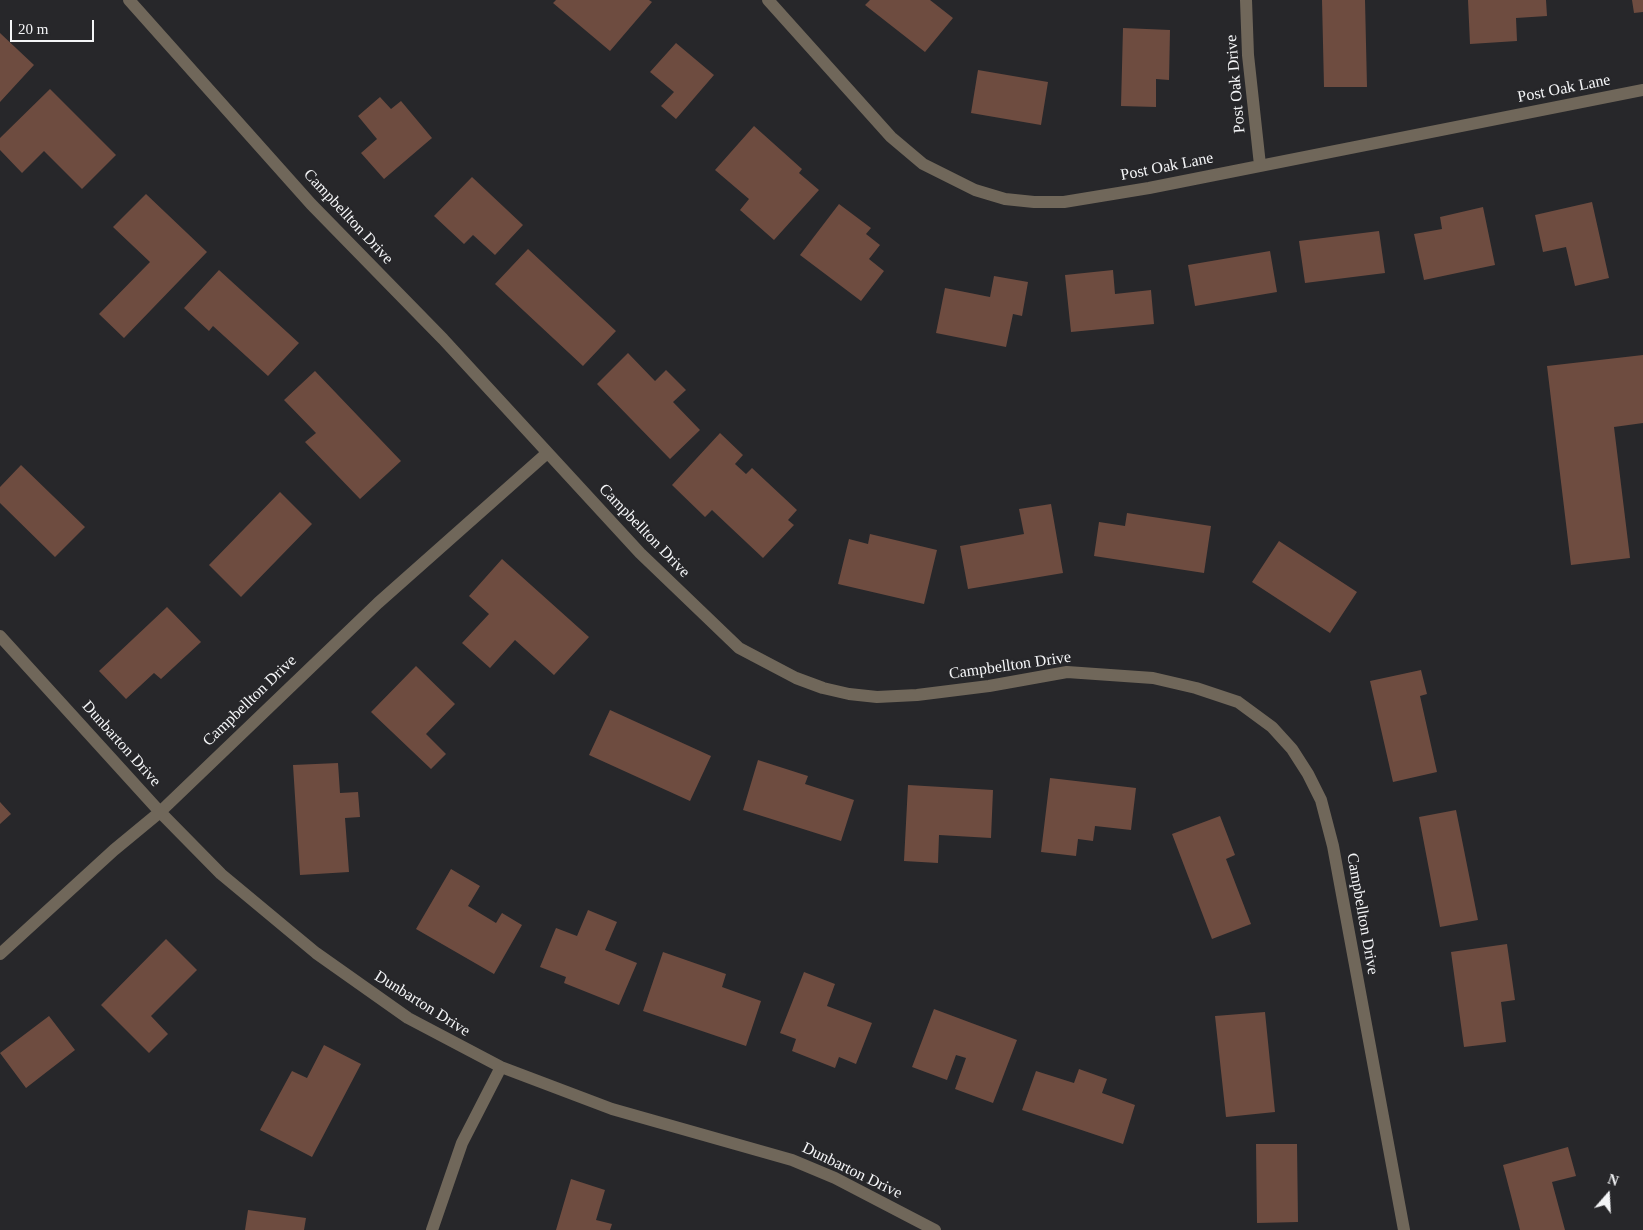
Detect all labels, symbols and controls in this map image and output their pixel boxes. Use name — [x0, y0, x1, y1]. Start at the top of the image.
scale bar — [12, 10, 96, 42]
text: 20 m — [18, 21, 48, 37]
street label: Post Oak Drive — [1222, 34, 1250, 134]
street label: Post Oak Lane — [1516, 71, 1612, 107]
street label: Post Oak Lane — [1119, 149, 1215, 185]
street label: Campbellton Drive — [299, 165, 397, 269]
street label: Campbellton Drive — [594, 480, 694, 582]
street label: Campbellton Drive — [948, 648, 1072, 684]
street label: Campbellton Drive — [199, 651, 301, 751]
street label: Dunbarton Drive — [77, 697, 165, 791]
street label: Campbellton Drive — [1342, 852, 1382, 976]
street label: Dunbarton Drive — [371, 967, 473, 1041]
street label: Dunbarton Drive — [799, 1139, 905, 1203]
north arrow — [1583, 1170, 1633, 1220]
text: N — [1606, 1172, 1620, 1189]

